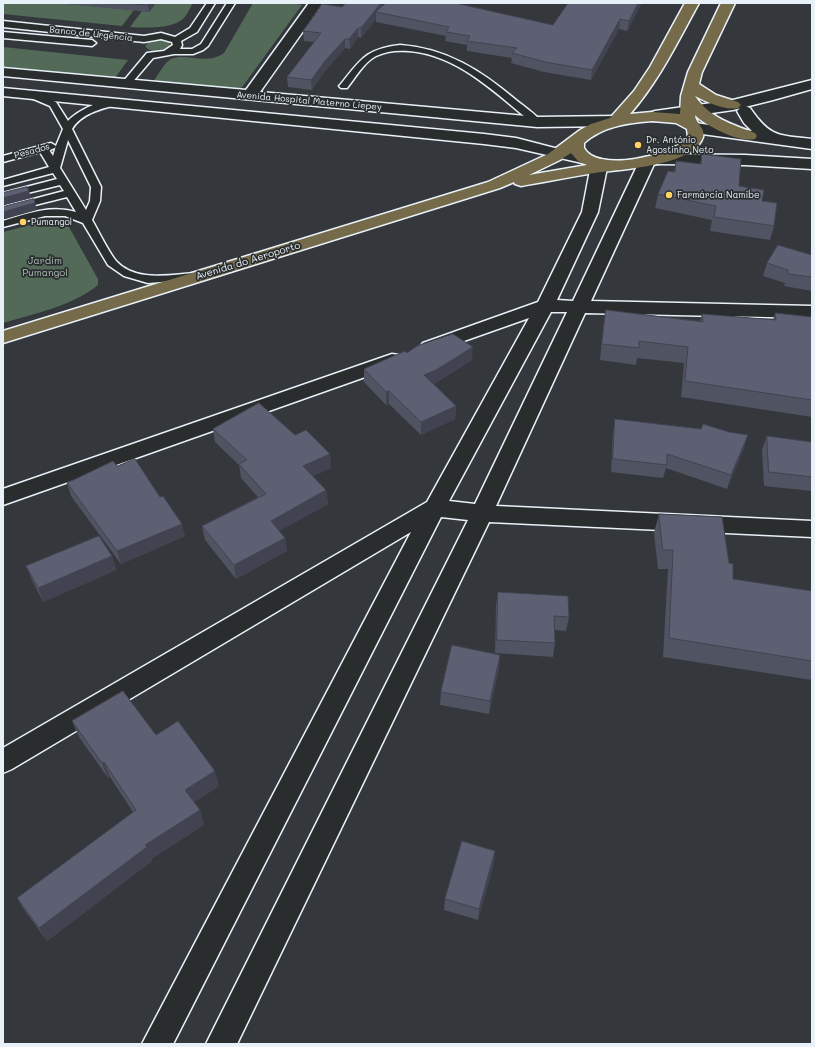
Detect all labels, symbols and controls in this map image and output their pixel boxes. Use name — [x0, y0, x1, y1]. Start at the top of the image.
street label: Banco de Urgência — [49, 24, 133, 44]
street label: Avenida Hospital Materno Liepey — [236, 89, 382, 113]
place label: Dr. António Agostinho Neto — [646, 135, 714, 156]
marker: Dr. António Agostinho Neto — [633, 140, 643, 150]
street label: Pesados — [13, 141, 51, 161]
marker: Farmárcia Namibe — [664, 190, 674, 200]
place label: Farmárcia Namibe — [677, 190, 759, 200]
marker: Pumangol — [18, 217, 28, 227]
place label: Pumangol — [31, 217, 72, 227]
street label: Avenida do Aeroporto — [194, 239, 302, 283]
park label: Jardim Pumangol — [22, 255, 68, 278]

